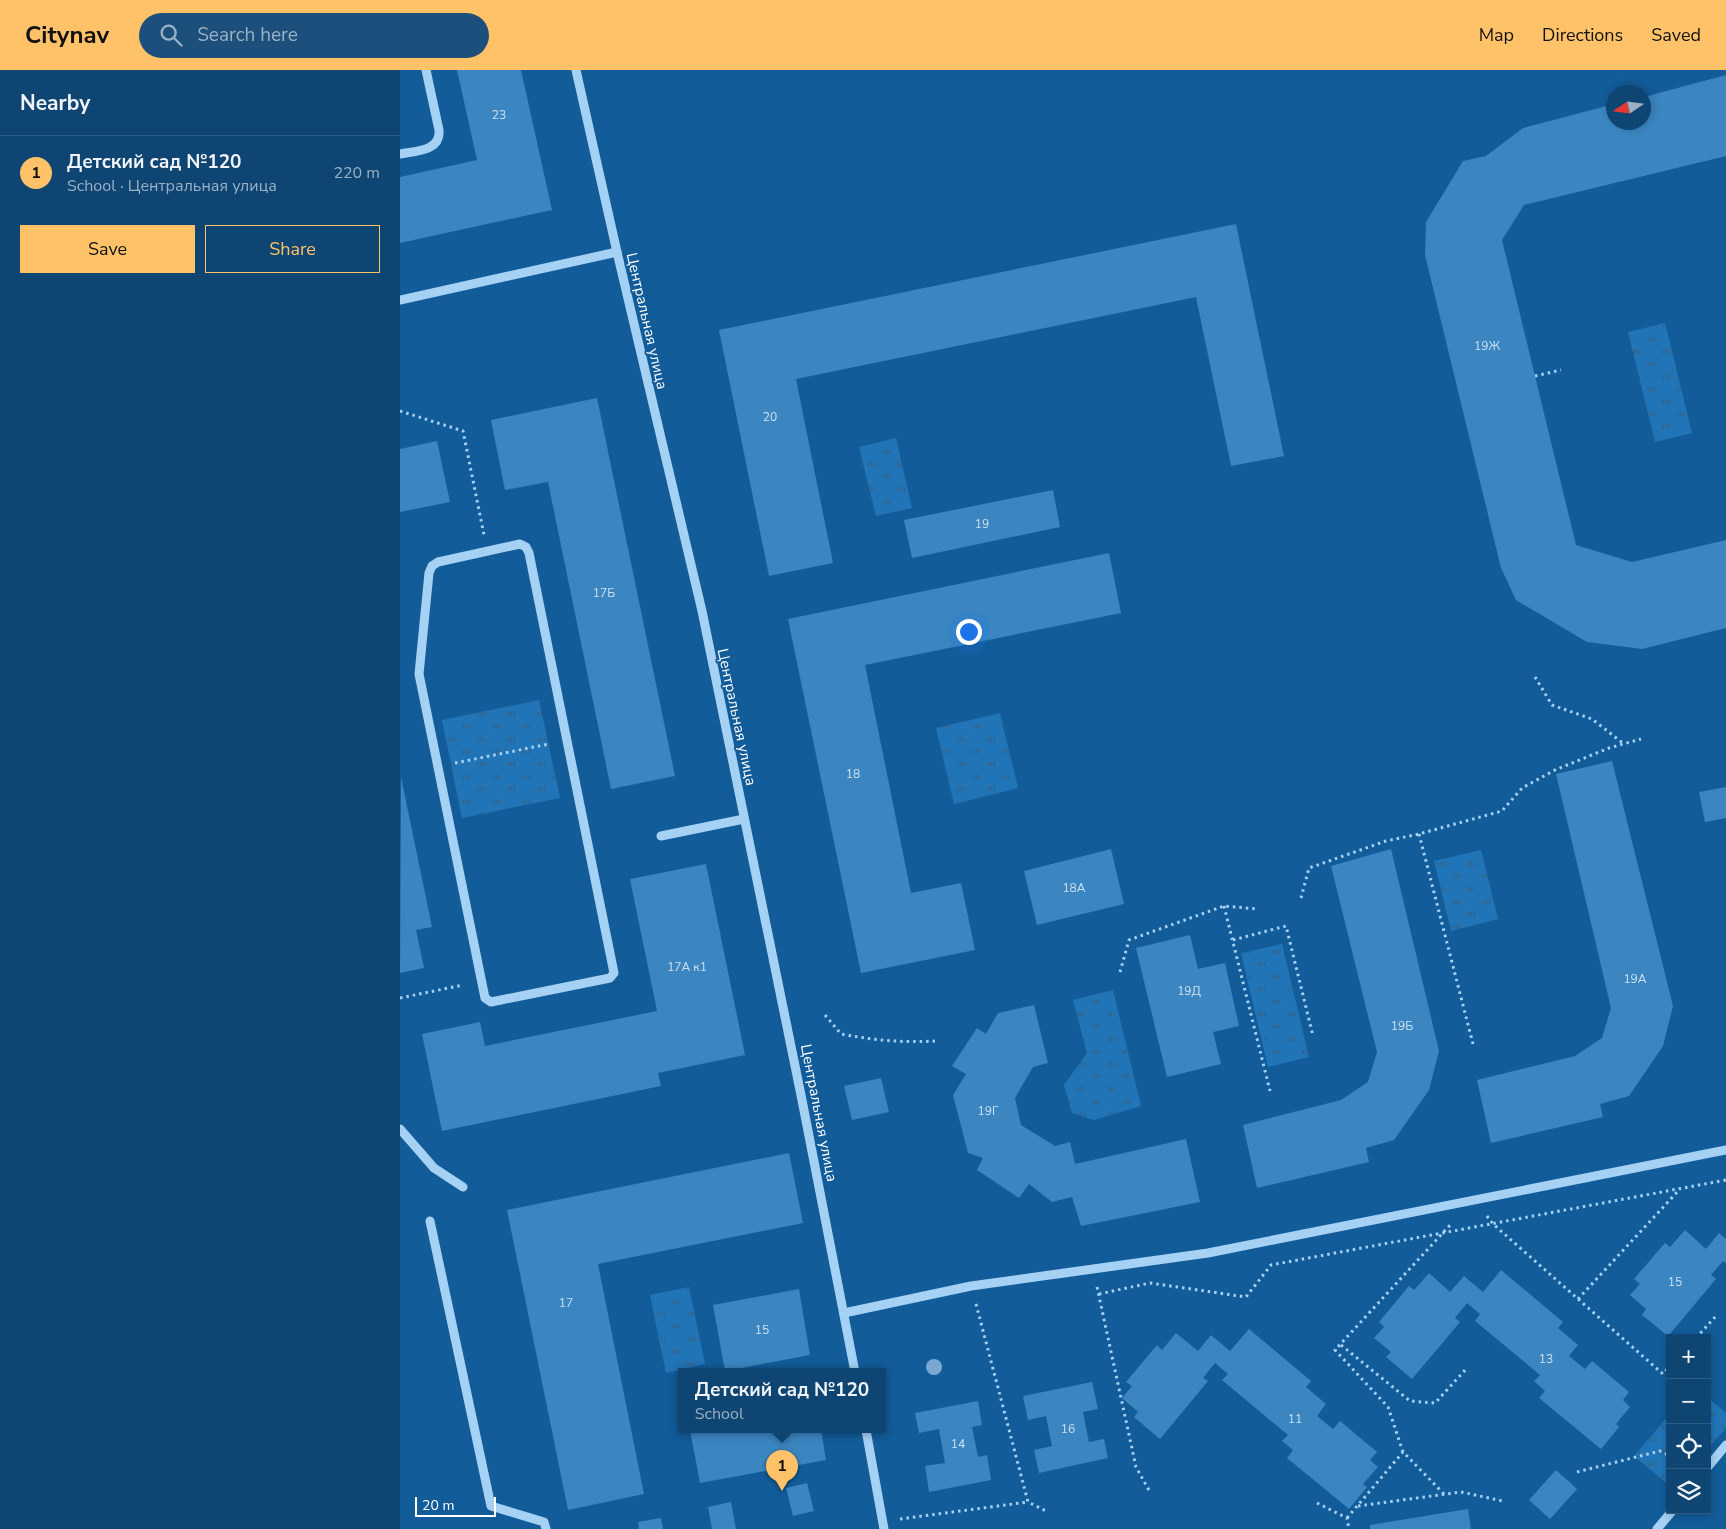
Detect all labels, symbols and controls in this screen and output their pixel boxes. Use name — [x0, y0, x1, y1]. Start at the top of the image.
search box — [139, 13, 489, 58]
text: Citynav — [25, 19, 109, 51]
icon: search — [157, 21, 185, 49]
text: Search here — [197, 22, 298, 48]
text: Map — [1479, 23, 1514, 47]
text: Directions — [1542, 23, 1623, 47]
text: Saved — [1651, 23, 1701, 47]
north arrow — [1606, 85, 1651, 130]
text: Nearby — [20, 89, 90, 117]
house number: 23 — [492, 107, 506, 123]
text: Детский сад №120 — [67, 149, 242, 175]
text: 1 — [31, 162, 41, 184]
text: 220 m — [333, 162, 380, 184]
text: School · Центральная улица — [67, 175, 277, 197]
button: Save — [20, 225, 195, 273]
button: Share — [205, 225, 380, 273]
street label: Центральная улица — [622, 251, 672, 391]
house number: 19Ж — [1474, 338, 1500, 354]
house number: 20 — [763, 409, 777, 425]
house number: 19 — [975, 516, 989, 532]
house number: 17Б — [593, 585, 615, 601]
your location — [956, 619, 982, 645]
street label: Центральная улица — [713, 647, 761, 787]
house number: 18 — [846, 766, 860, 782]
house number: 18А — [1062, 880, 1086, 896]
house number: 17А к1 — [667, 959, 707, 975]
house number: 19А — [1623, 971, 1647, 987]
house number: 19Д — [1177, 983, 1202, 999]
house number: 19Б — [1391, 1018, 1413, 1034]
street label: Центральная улица — [796, 1042, 842, 1184]
house number: 19Г — [978, 1103, 999, 1119]
house number: 15 — [1668, 1274, 1682, 1290]
house number: 17 — [559, 1295, 573, 1311]
house number: 15 — [755, 1322, 769, 1338]
map controls — [1666, 1334, 1711, 1514]
button: + — [1666, 1334, 1711, 1379]
house number: 13 — [1539, 1351, 1553, 1367]
popup — [678, 1368, 886, 1433]
text: Детский сад №120 — [695, 1377, 869, 1403]
button: − — [1666, 1379, 1711, 1424]
text: School — [695, 1403, 744, 1425]
house number: 11 — [1288, 1411, 1302, 1427]
house number: 16 — [1061, 1421, 1075, 1437]
button: locate — [1666, 1424, 1711, 1469]
house number: 14 — [951, 1436, 965, 1452]
pin: 1 — [766, 1450, 798, 1491]
button: layers — [1666, 1469, 1711, 1514]
scale bar — [415, 1494, 496, 1517]
text: 20 m — [422, 1496, 454, 1515]

